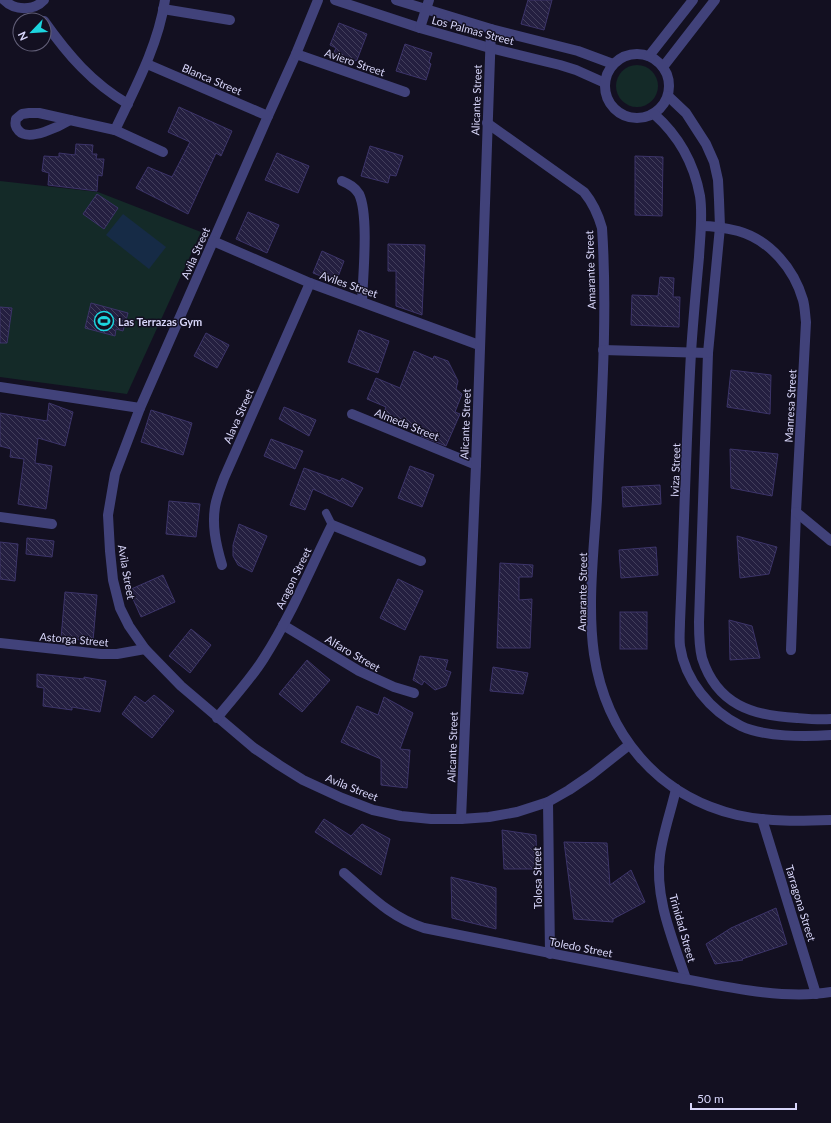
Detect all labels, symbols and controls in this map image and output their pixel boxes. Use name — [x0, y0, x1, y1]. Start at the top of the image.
north arrow — [12, 12, 52, 52]
street label: Los Palmas Street — [430, 13, 516, 47]
text: N — [15, 30, 30, 43]
street label: Aviero Street — [323, 46, 387, 78]
street label: Blanca Street — [180, 61, 244, 97]
street label: Alicante Street — [468, 64, 484, 136]
street label: Avila Street — [178, 225, 212, 281]
street label: Amarante Street — [582, 230, 598, 310]
street label: Aviles Street — [318, 268, 380, 300]
sports icon: Las Terrazas Gym — [93, 310, 115, 332]
place label: Las Terrazas Gym — [118, 315, 202, 328]
street label: Manresa Street — [782, 369, 798, 443]
street label: Alava Street — [220, 387, 256, 445]
street label: Alicante Street — [457, 388, 473, 460]
street label: Almeda Street — [373, 405, 441, 443]
street label: Iviza Street — [668, 443, 682, 497]
street label: Avila Street — [116, 544, 138, 600]
street label: Aragon Street — [273, 545, 313, 611]
street label: Amarante Street — [575, 552, 589, 632]
street label: Astorga Street — [39, 630, 109, 648]
street label: Alfaro Street — [323, 632, 383, 674]
street label: Alicante Street — [444, 711, 460, 783]
street label: Avila Street — [324, 771, 380, 803]
street label: Tolosa Street — [530, 847, 544, 909]
street label: Tarragona Street — [783, 863, 819, 943]
street label: Trinidad Street — [667, 892, 699, 964]
street label: Toledo Street — [548, 935, 614, 959]
scale bar — [691, 1085, 796, 1111]
text: 50 m — [697, 1091, 724, 1106]

